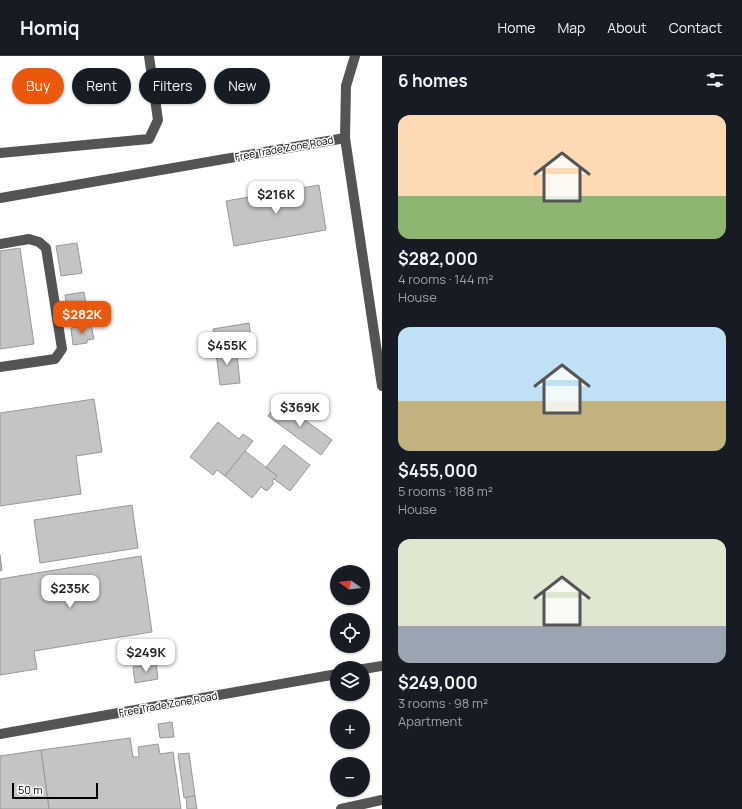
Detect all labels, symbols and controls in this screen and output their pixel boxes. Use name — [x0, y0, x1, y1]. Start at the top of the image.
text: Homiq — [20, 15, 80, 41]
text: Home — [498, 18, 535, 37]
text: Map — [557, 18, 585, 37]
text: About — [607, 18, 647, 37]
text: Contact — [669, 18, 722, 37]
chip: Buy — [12, 68, 64, 104]
chip: Rent — [72, 68, 131, 104]
chip: Filters — [139, 68, 206, 104]
chip: New — [214, 68, 270, 104]
text: 6 homes — [398, 69, 468, 92]
icon: filters — [704, 69, 726, 91]
street label: Free Trade Zone Road — [234, 132, 334, 164]
icon: home — [526, 141, 598, 213]
pin: $216K — [248, 181, 304, 215]
text: $216K — [257, 185, 295, 203]
text: $282,000 — [398, 247, 478, 270]
text: 4 rooms · 144 m² — [398, 270, 494, 288]
text: House — [398, 288, 437, 306]
pin: $282K — [54, 301, 110, 335]
text: $282K — [62, 305, 102, 323]
pin: $455K — [199, 332, 255, 366]
text: $455K — [207, 336, 247, 354]
icon: home — [526, 353, 598, 425]
pin: $369K — [272, 394, 328, 428]
text: $369K — [280, 398, 320, 416]
text: $455,000 — [398, 459, 478, 482]
text: 5 rooms · 188 m² — [398, 482, 493, 500]
text: House — [398, 500, 437, 518]
north arrow — [330, 565, 370, 605]
map controls — [330, 565, 370, 797]
icon: home — [526, 565, 598, 637]
pin: $235K — [42, 575, 98, 609]
text: $235K — [50, 579, 90, 597]
button: locate — [330, 613, 370, 653]
pin: $249K — [118, 639, 174, 673]
text: $249K — [126, 643, 166, 661]
button: layers — [330, 661, 370, 701]
text: $249,000 — [398, 671, 478, 694]
street label: Free Trade Zone Road — [118, 688, 218, 720]
text: 3 rooms · 98 m² — [398, 694, 488, 712]
button: + — [330, 709, 370, 749]
text: Apartment — [398, 712, 462, 730]
button: − — [330, 757, 370, 797]
scale bar — [12, 781, 98, 800]
text: 50 m — [18, 782, 43, 797]

